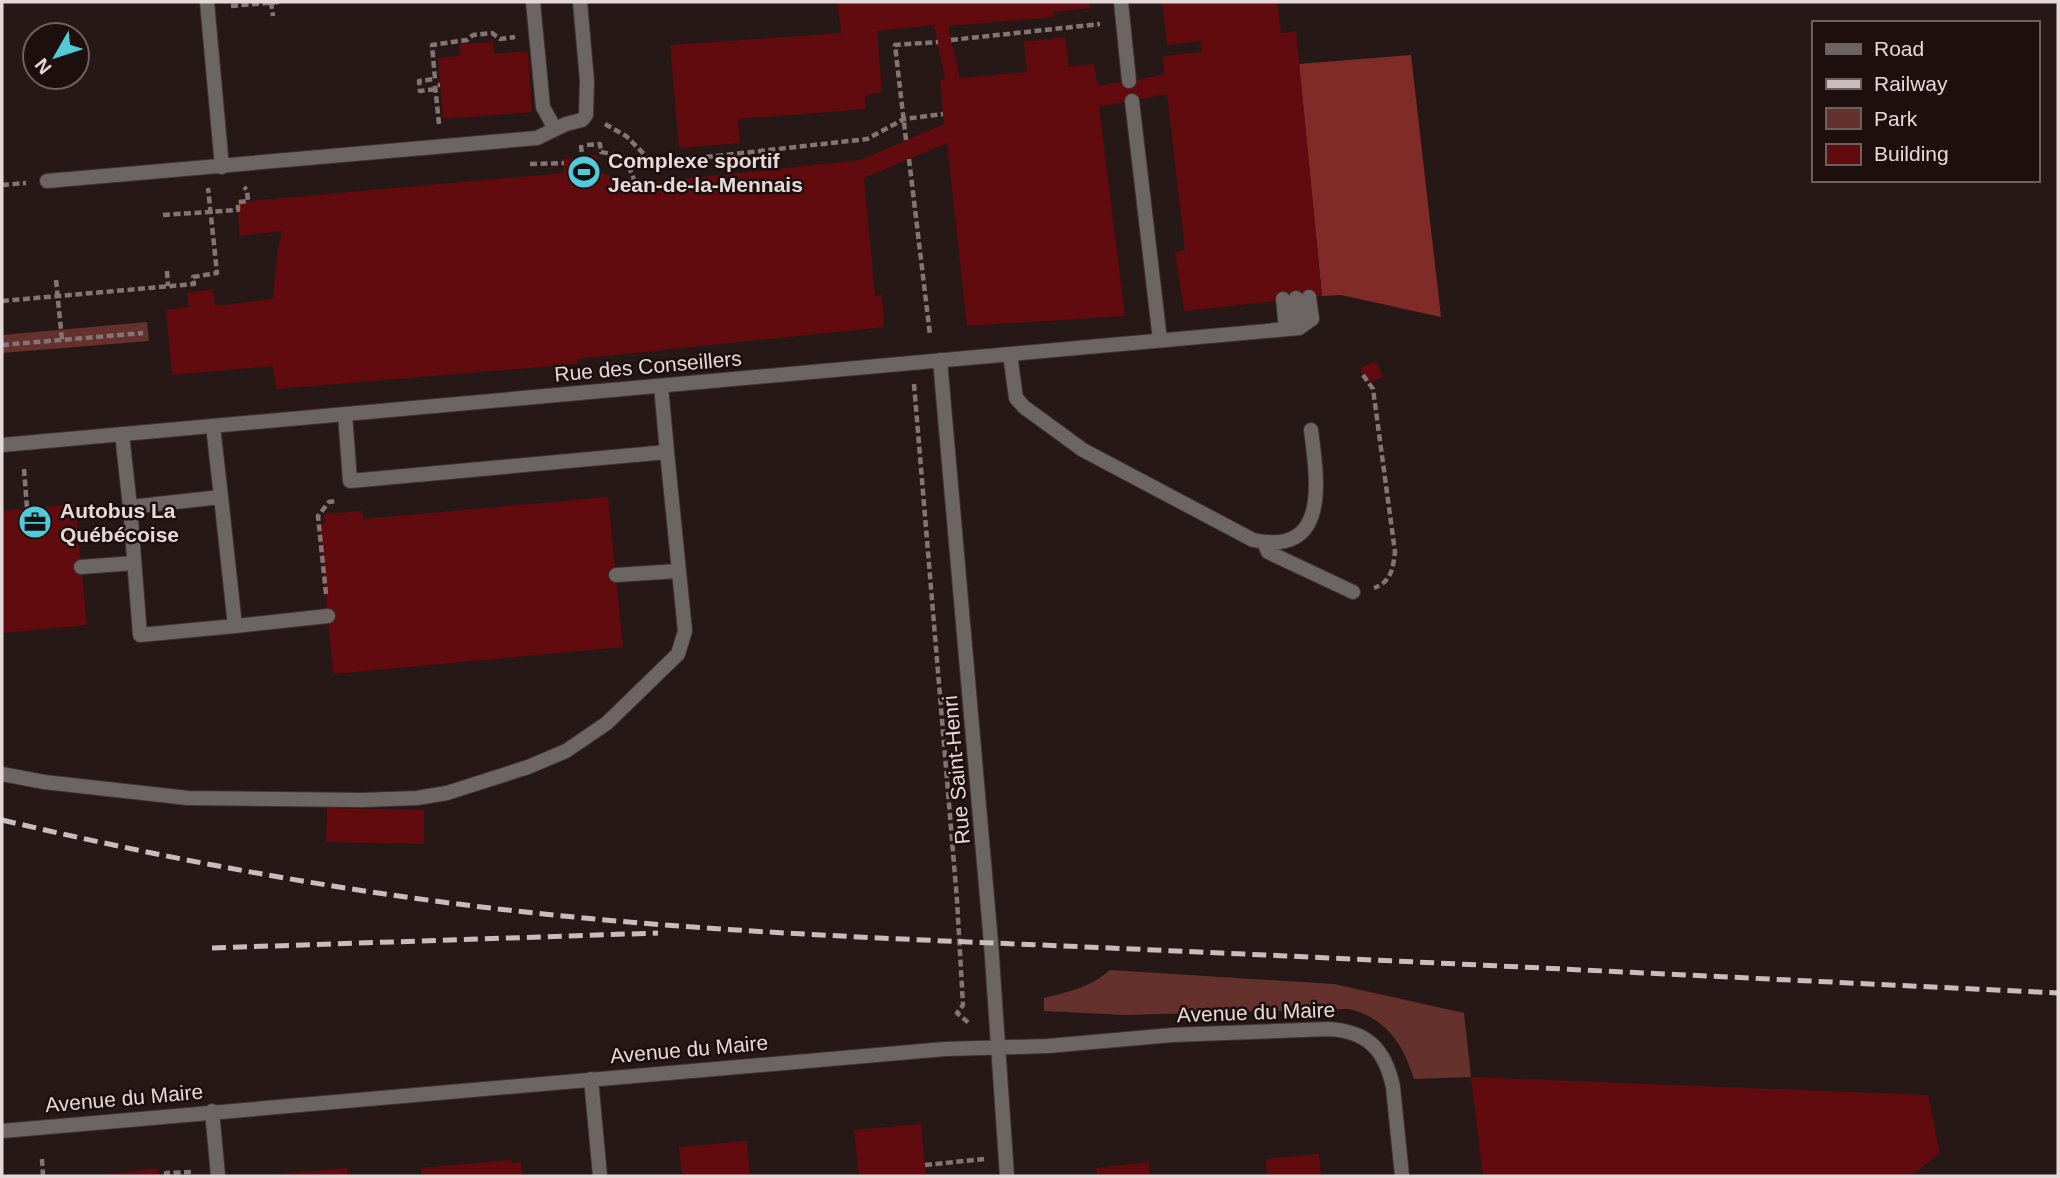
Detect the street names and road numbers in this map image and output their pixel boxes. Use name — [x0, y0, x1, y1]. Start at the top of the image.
street label: Rue des Conseillers — [553, 346, 743, 386]
street label: Rue Saint-Henri — [938, 695, 974, 845]
street label: Avenue du Maire — [1176, 998, 1336, 1026]
street label: Avenue du Maire — [609, 1031, 769, 1067]
street label: Avenue du Maire — [44, 1080, 204, 1116]

